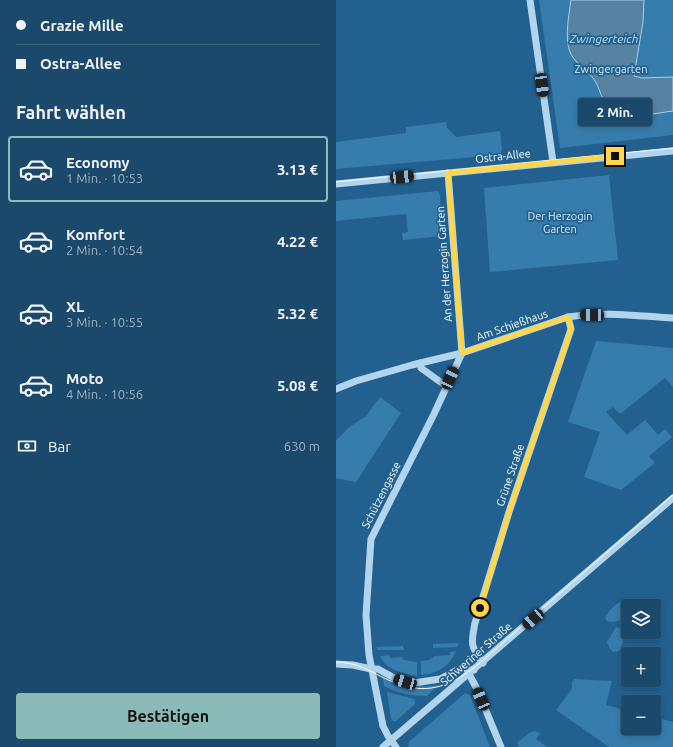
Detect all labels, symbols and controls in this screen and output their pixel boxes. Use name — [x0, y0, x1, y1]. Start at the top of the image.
text: Grazie Mille — [40, 17, 124, 34]
water label: Zwingerteich — [569, 32, 638, 45]
text: Ostra-Allee — [40, 55, 121, 72]
park label: Zwingergarten — [575, 63, 647, 75]
car — [534, 72, 550, 98]
callout: 2 Min. — [578, 98, 652, 126]
text: Fahrt wählen — [16, 102, 126, 122]
text: 2 Min. — [597, 105, 633, 119]
street label: Ostra-Allee — [475, 147, 531, 165]
route end — [606, 147, 624, 165]
icon: car — [18, 151, 54, 187]
text: Economy — [66, 154, 130, 171]
text: 3.13 € — [277, 161, 318, 178]
car — [389, 170, 415, 184]
text: 1 Min. · 10:53 — [66, 171, 143, 185]
street label: An der Herzogin Garten — [434, 206, 454, 322]
park label: Der Herzogin Garten — [527, 210, 593, 235]
icon: car — [18, 223, 54, 259]
text: Komfort — [66, 226, 125, 243]
text: 4.22 € — [277, 233, 318, 250]
text: 2 Min. · 10:54 — [66, 243, 143, 257]
icon: car — [18, 295, 54, 331]
text: XL — [66, 298, 84, 315]
text: 5.32 € — [277, 305, 318, 322]
street label: Am Schießhaus — [475, 307, 549, 343]
car — [580, 309, 604, 321]
text: 3 Min. · 10:55 — [66, 315, 143, 329]
car — [439, 365, 461, 391]
icon: car — [18, 367, 54, 403]
text: Moto — [66, 370, 104, 387]
text: 5.08 € — [277, 377, 318, 394]
text: 4 Min. · 10:56 — [66, 387, 143, 401]
icon: cash — [16, 435, 38, 457]
text: Bar — [48, 438, 71, 455]
text: 630 m — [284, 439, 320, 453]
street label: Grüne Straße — [494, 442, 526, 508]
street label: Schützengasse — [359, 460, 403, 530]
route start — [471, 599, 489, 617]
map controls — [621, 599, 661, 735]
button: layers — [621, 599, 661, 639]
car — [520, 607, 546, 631]
street label: Schweriner Straße — [438, 620, 514, 688]
button: + — [621, 647, 661, 687]
car — [392, 673, 418, 691]
car — [471, 686, 491, 712]
button: Bestätigen — [16, 693, 320, 739]
button: − — [621, 695, 661, 735]

